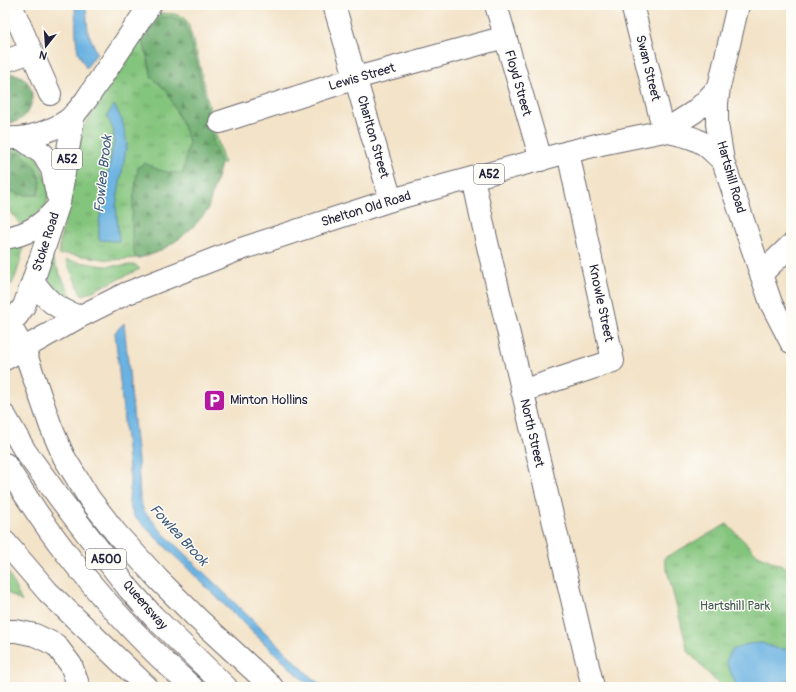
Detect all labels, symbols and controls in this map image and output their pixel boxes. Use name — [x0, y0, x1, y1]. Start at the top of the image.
north arrow — [26, 26, 66, 66]
street label: Swan Street — [632, 33, 664, 103]
text: N — [37, 48, 49, 62]
street label: Floyd Street — [501, 48, 535, 119]
street label: Lewis Street — [327, 60, 398, 94]
street label: Charlton Street — [354, 94, 393, 181]
water label: Fowlea Brook — [90, 133, 116, 214]
street label: Hartshill Road — [713, 139, 749, 215]
road number: A52 — [52, 149, 82, 169]
road number: A52 — [474, 164, 504, 184]
street label: Shelton Old Road — [319, 188, 413, 230]
street label: Stoke Road — [29, 210, 63, 274]
street label: Knowle Street — [585, 263, 617, 344]
parking icon: Minton Hollins — [202, 387, 228, 413]
place label: Minton Hollins — [230, 392, 308, 408]
street label: North Street — [516, 397, 548, 470]
water label: Fowlea Brook — [146, 501, 213, 570]
road number: A500 — [86, 549, 126, 569]
street label: Queensway — [119, 577, 171, 633]
park label: Hartshill Park — [700, 598, 771, 614]

